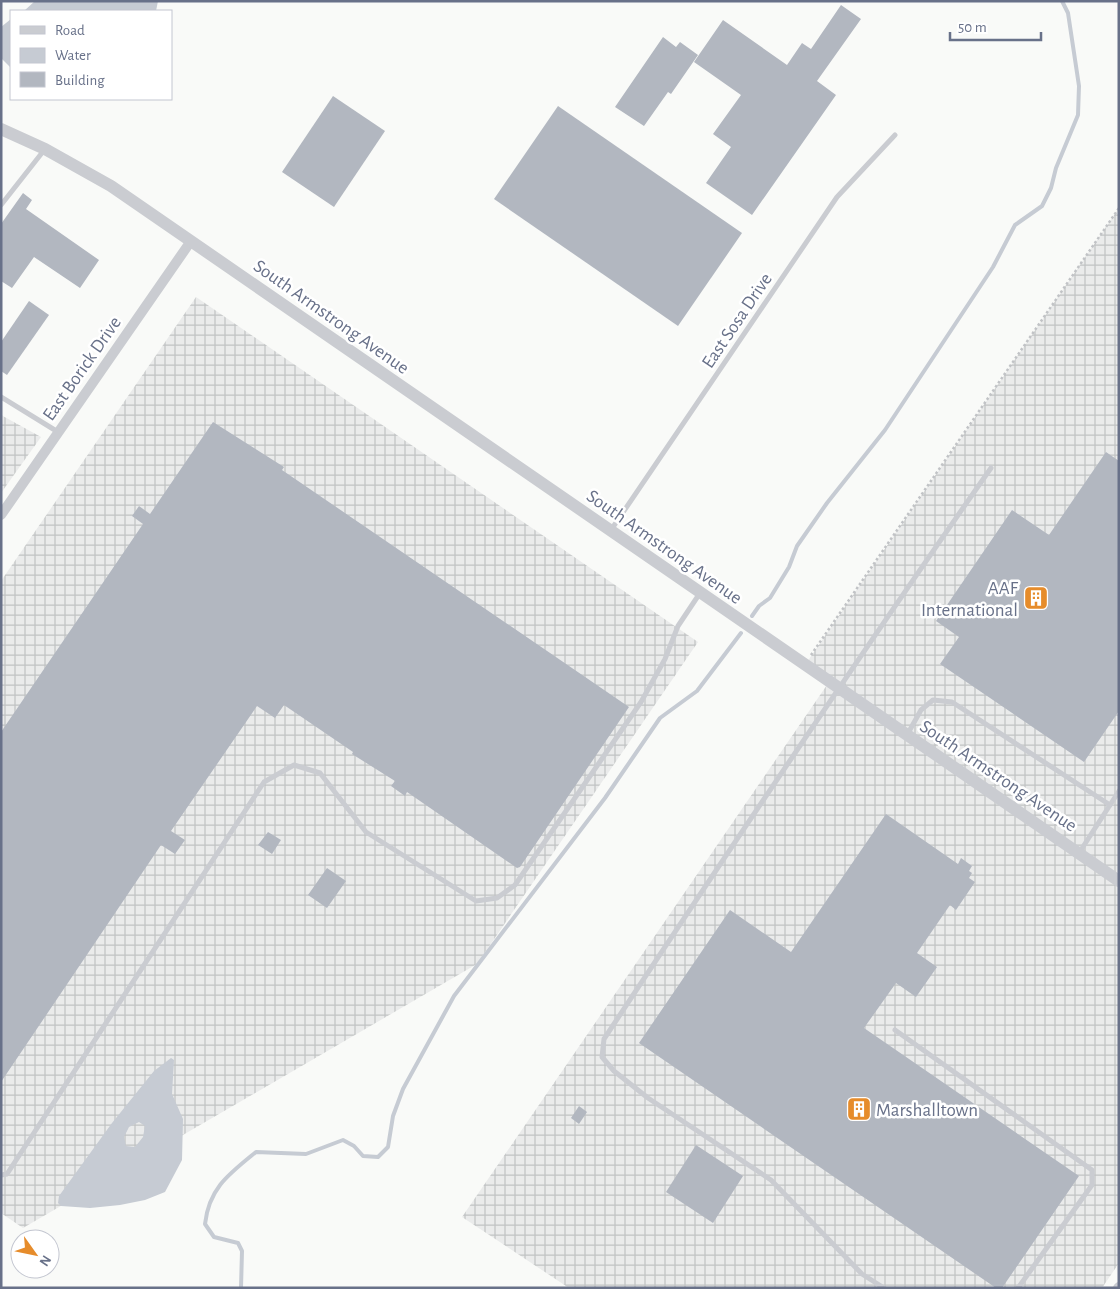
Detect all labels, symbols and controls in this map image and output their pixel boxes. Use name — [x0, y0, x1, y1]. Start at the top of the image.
legend — [10, 10, 172, 100]
scale bar — [950, 10, 1041, 42]
text: 50 m — [958, 20, 987, 35]
text: Road — [55, 23, 85, 38]
text: Water — [55, 48, 91, 63]
text: Building — [55, 73, 105, 88]
street label: South Armstrong Avenue — [250, 256, 412, 378]
street label: East Sosa Drive — [699, 270, 776, 372]
street label: East Borick Drive — [39, 313, 125, 424]
street label: South Armstrong Avenue — [583, 486, 745, 608]
place label: AAF International — [921, 579, 1019, 620]
building icon: AAF International — [1023, 585, 1049, 611]
street label: South Armstrong Avenue — [916, 717, 1080, 836]
building icon: Marshalltown — [846, 1096, 872, 1122]
place label: Marshalltown — [876, 1101, 978, 1120]
north arrow — [10, 1229, 60, 1279]
text: N — [37, 1253, 54, 1268]

